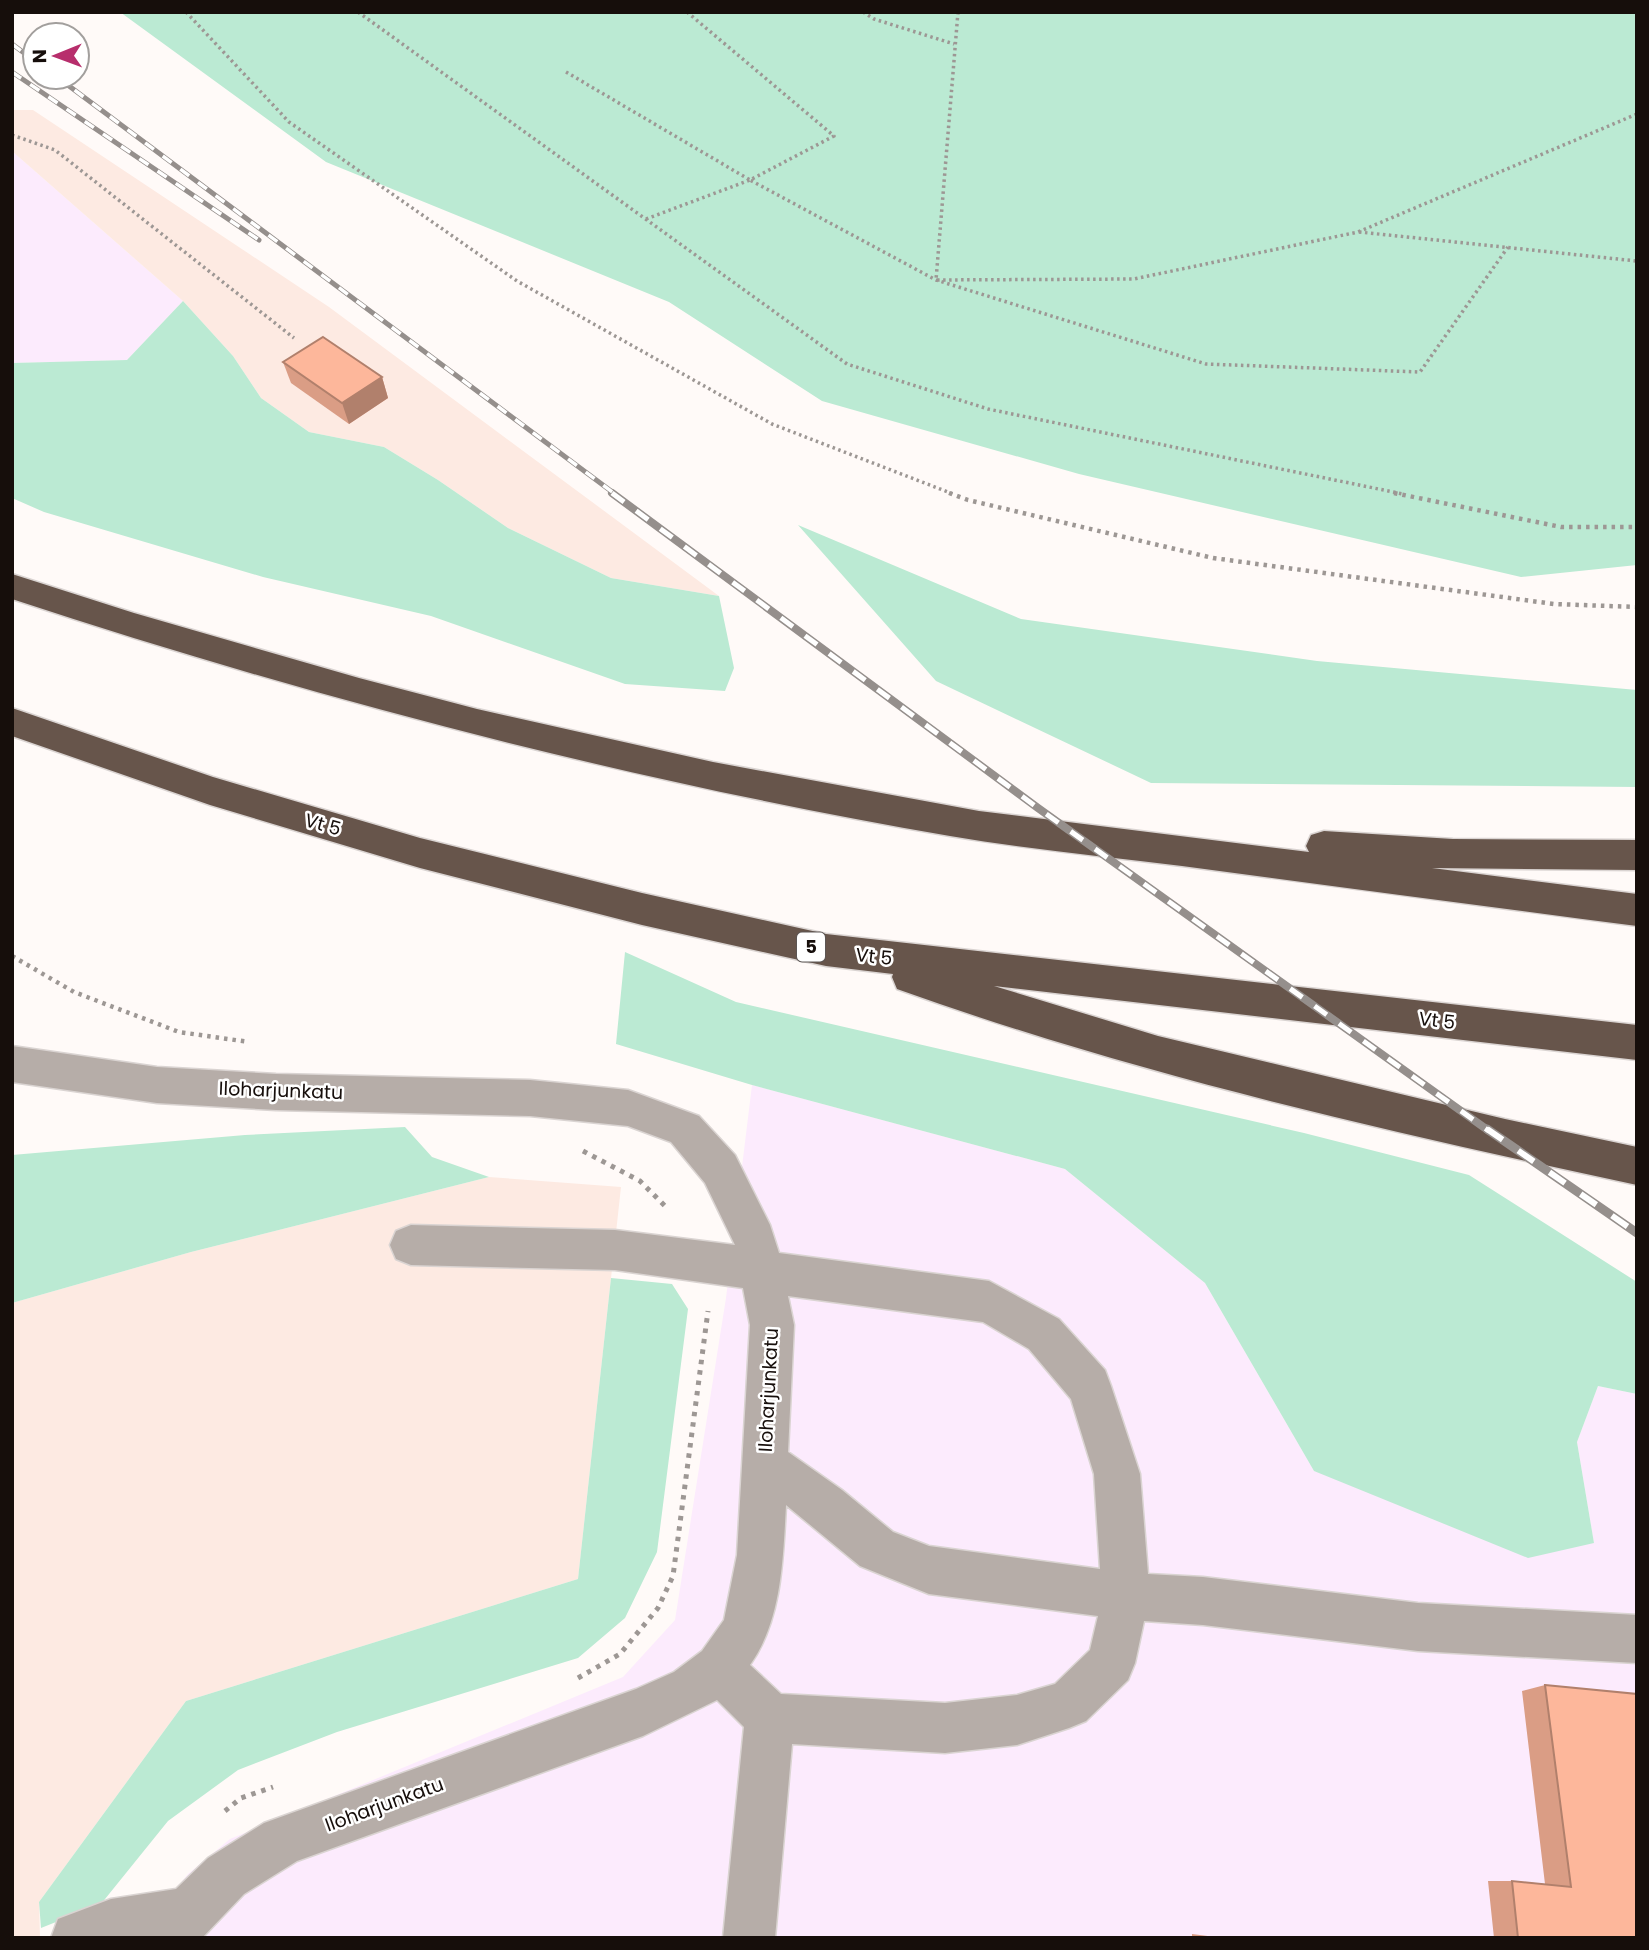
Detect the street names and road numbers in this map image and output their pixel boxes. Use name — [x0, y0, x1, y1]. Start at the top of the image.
street label: Vt 5 — [301, 806, 344, 843]
road number: 5 — [797, 932, 825, 962]
street label: Vt 5 — [854, 941, 894, 972]
street label: Vt 5 — [1417, 1005, 1457, 1036]
street label: Iloharjunkatu — [218, 1075, 344, 1106]
street label: Iloharjunkatu — [752, 1327, 785, 1453]
street label: Iloharjunkatu — [321, 1771, 447, 1838]

